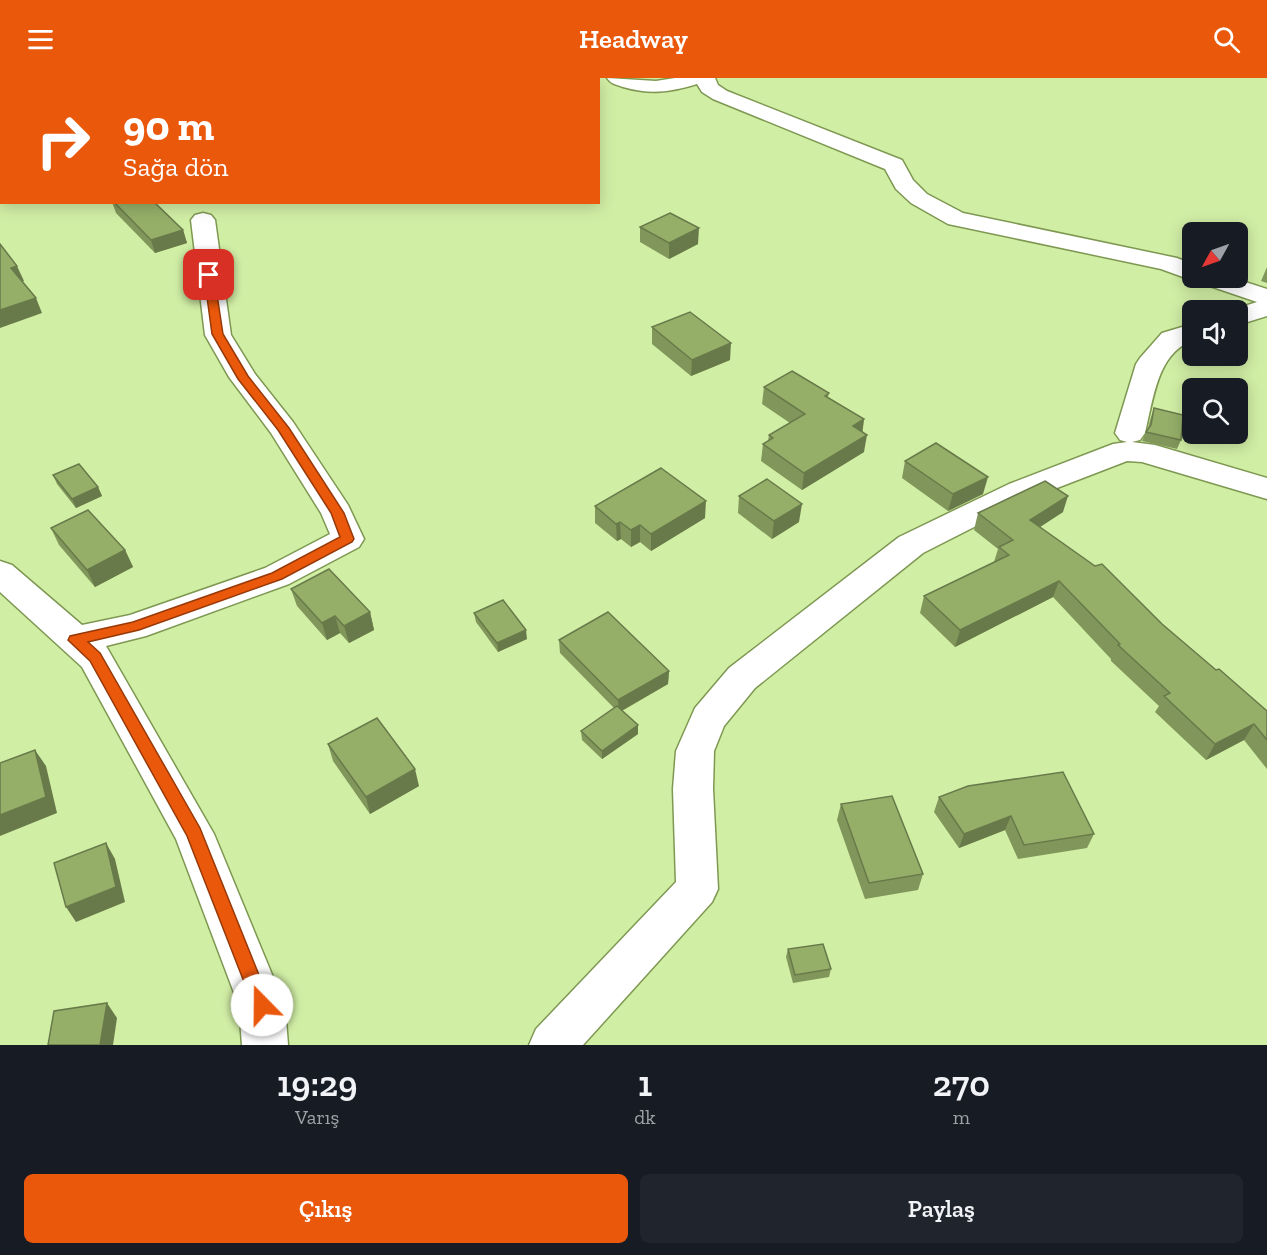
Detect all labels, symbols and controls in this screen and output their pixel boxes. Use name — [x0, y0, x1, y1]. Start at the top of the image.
icon: menu — [24, 23, 57, 56]
text: Headway — [579, 23, 688, 55]
icon: search — [1210, 23, 1243, 56]
text: 90 m — [123, 100, 214, 151]
icon: right — [24, 102, 102, 180]
text: Sağa dön — [123, 151, 229, 183]
north arrow — [1182, 222, 1248, 288]
map controls — [1182, 222, 1248, 444]
pin — [183, 249, 234, 300]
icon: arrive — [192, 258, 225, 291]
button: sound — [1182, 300, 1248, 366]
button: search — [1182, 378, 1248, 444]
position arrow — [230, 973, 294, 1037]
text: 19:29 — [277, 1062, 357, 1105]
text: 1 — [638, 1062, 652, 1105]
text: 270 — [933, 1062, 990, 1105]
text: Varış — [295, 1105, 339, 1129]
text: dk — [634, 1105, 656, 1129]
text: m — [953, 1105, 970, 1129]
button: Çıkış — [24, 1174, 628, 1243]
button: Paylaş — [640, 1174, 1243, 1243]

